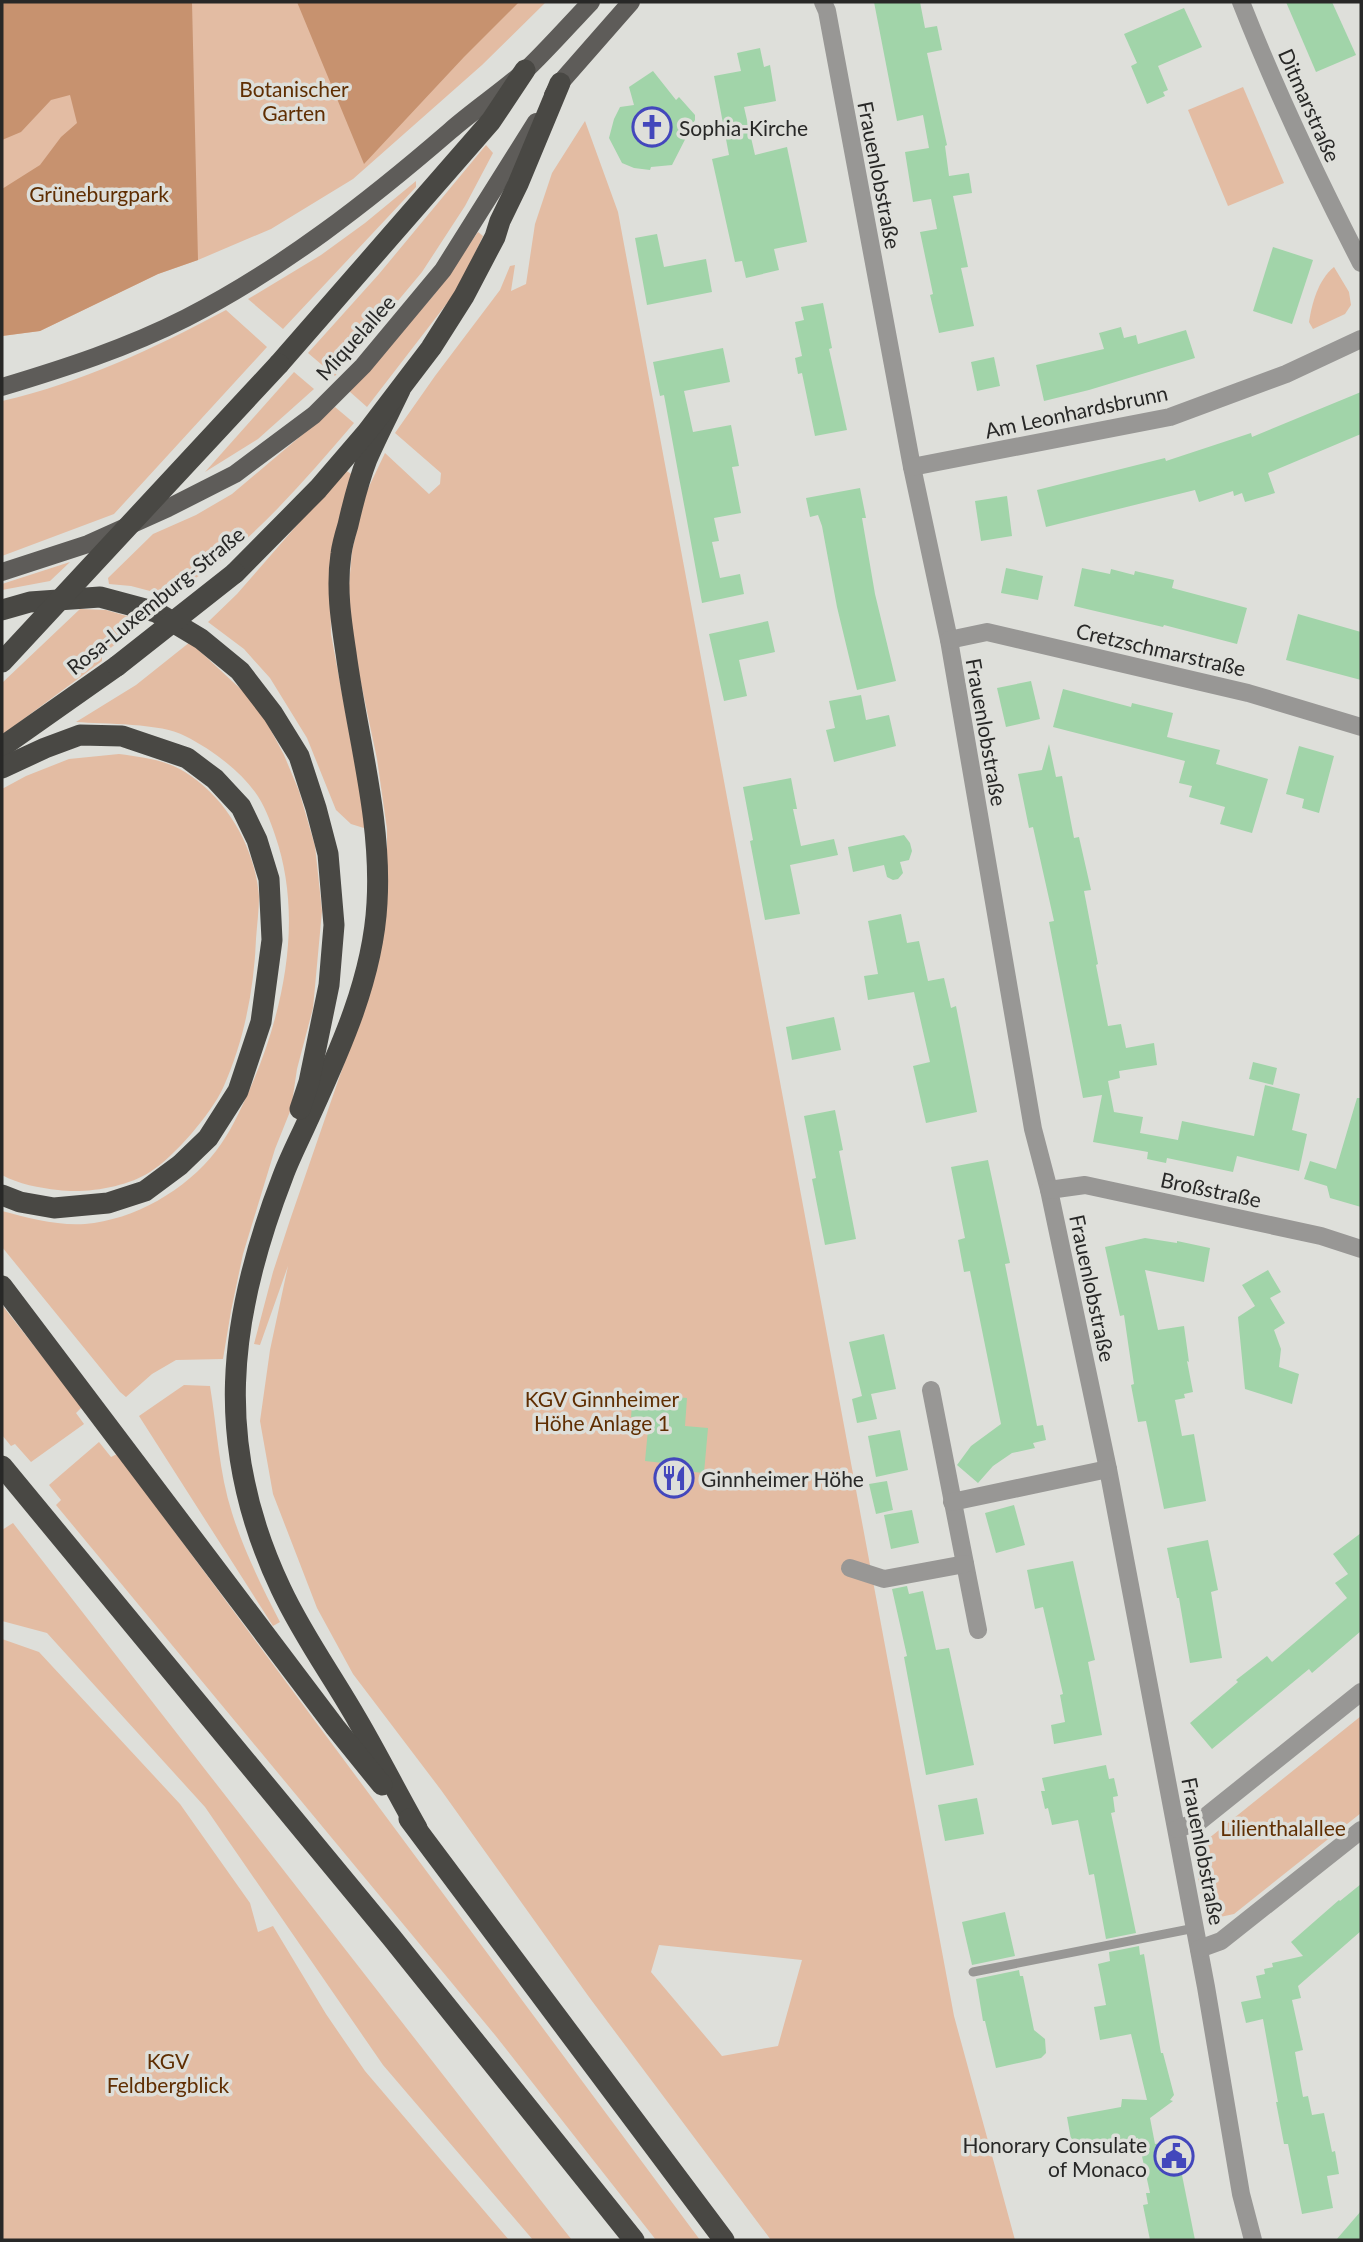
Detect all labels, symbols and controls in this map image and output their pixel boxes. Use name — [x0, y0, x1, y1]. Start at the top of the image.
street label: Ditmarstraße — [1274, 44, 1346, 166]
park label: Botanischer Garten — [239, 76, 349, 125]
street label: Frauenlobstraße — [853, 99, 907, 251]
church icon: Sophia-Kirche — [631, 106, 673, 148]
place label: Sophia-Kirche — [679, 115, 808, 140]
park label: Grüneburgpark — [29, 181, 169, 206]
street label: Miquelallee — [310, 289, 400, 385]
street label: Am Leonhardsbrunn — [982, 379, 1170, 443]
street label: Rosa-Luxemburg-Straße — [61, 521, 249, 679]
street label: Cretzschmarstraße — [1074, 617, 1248, 681]
street label: Frauenlobstraße — [962, 656, 1012, 808]
street label: Broßstraße — [1158, 1166, 1264, 1212]
street label: Frauenlobstraße — [1065, 1212, 1121, 1364]
park label: KGV Ginnheimer Höhe Anlage 1 — [525, 1386, 680, 1435]
restaurant icon: Ginnheimer Höhe — [653, 1457, 695, 1499]
place label: Ginnheimer Höhe — [701, 1466, 864, 1491]
street label: Frauenlobstraße — [1177, 1775, 1231, 1927]
park label: Lilienthalallee — [1220, 1815, 1346, 1840]
park label: KGV Feldbergblick — [107, 2048, 230, 2097]
place label: Honorary Consulate of Monaco — [962, 2132, 1147, 2181]
public building icon: Honorary Consulate of Monaco — [1153, 2135, 1195, 2177]

